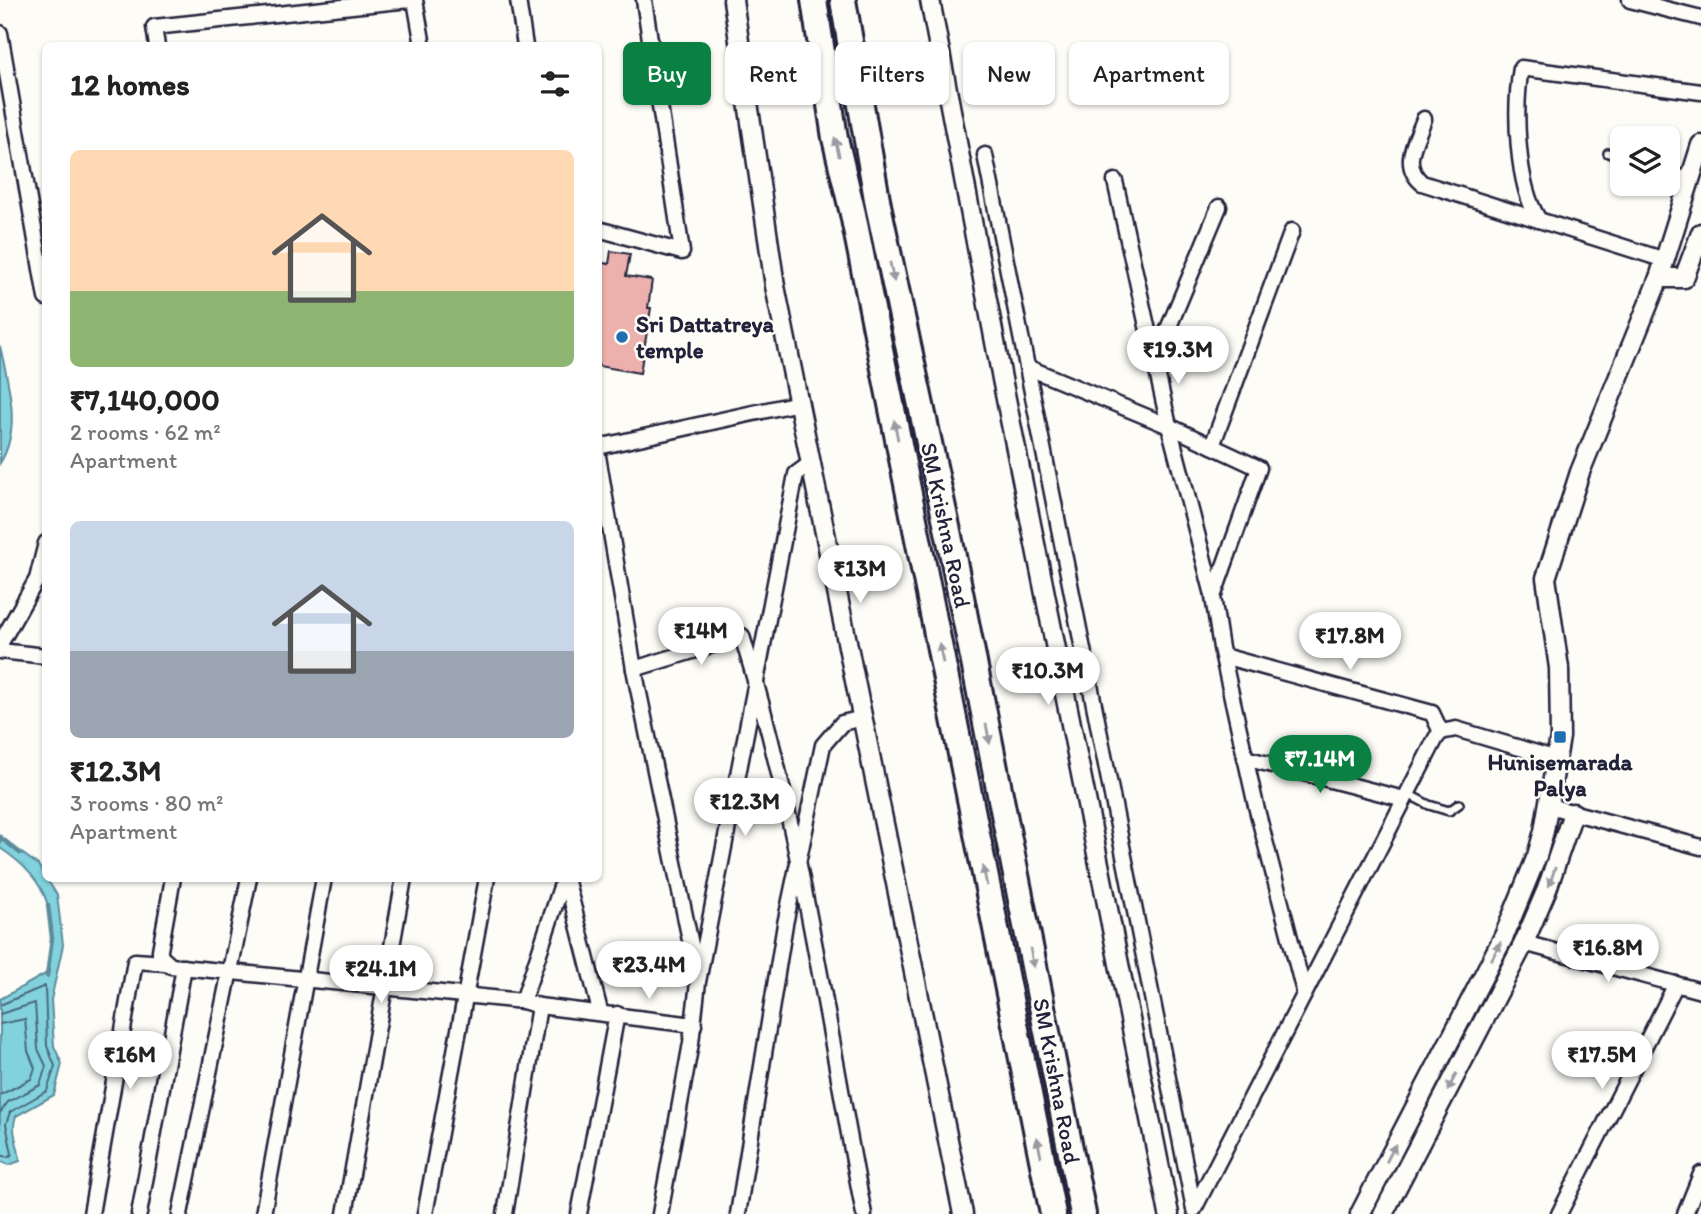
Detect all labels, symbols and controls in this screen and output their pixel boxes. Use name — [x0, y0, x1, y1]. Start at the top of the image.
chip: Buy — [623, 42, 711, 105]
chip: Rent — [725, 42, 821, 105]
chip: Filters — [835, 42, 949, 105]
chip: New — [963, 42, 1055, 105]
chip: Apartment — [1069, 42, 1229, 105]
icon: filters — [536, 65, 574, 103]
text: 12 homes — [70, 66, 190, 103]
map controls — [1610, 126, 1680, 196]
button: layers — [1610, 126, 1680, 196]
one-way arrow — [832, 136, 843, 158]
icon: home — [259, 195, 385, 321]
one-way arrow — [887, 261, 898, 283]
place label: Sri Dattatreya temple — [636, 310, 774, 364]
pin: ₹19.3M — [1121, 326, 1235, 386]
marker: Sri Dattatreya temple — [614, 329, 630, 345]
text: ₹19.3M — [1143, 335, 1213, 363]
text: ₹7,140,000 — [70, 381, 220, 418]
text: 2 rooms · 62 m² — [70, 418, 221, 446]
one-way arrow — [891, 419, 902, 441]
street label: SM Krishna Road — [915, 440, 977, 610]
text: Apartment — [70, 446, 177, 474]
pin: ₹13M — [819, 546, 901, 605]
text: ₹13M — [834, 554, 886, 582]
icon: home — [259, 566, 385, 692]
pin: ₹14M — [660, 608, 742, 667]
pin: ₹17.8M — [1293, 612, 1407, 672]
text: ₹14M — [674, 616, 728, 644]
text: ₹17.8M — [1315, 621, 1385, 649]
one-way arrow — [935, 642, 946, 664]
pin: ₹10.3M — [991, 648, 1105, 707]
text: ₹10.3M — [1012, 656, 1084, 684]
one-way arrow — [983, 723, 994, 745]
marker: Hunisemarada Palya — [1552, 729, 1568, 745]
pin: ₹7.14M — [1263, 736, 1377, 795]
text: ₹7.14M — [1285, 744, 1355, 772]
place label: Hunisemarada Palya — [1488, 748, 1633, 802]
text: ₹12.3M — [70, 752, 162, 789]
pin: ₹12.3M — [688, 778, 802, 838]
text: ₹12.3M — [710, 787, 780, 815]
text: 3 rooms · 80 m² — [70, 789, 224, 817]
text: Apartment — [70, 817, 177, 845]
one-way arrow — [980, 865, 991, 887]
one-way arrow — [1546, 867, 1557, 888]
pin: ₹16.8M — [1551, 925, 1665, 984]
text: ₹16.8M — [1573, 933, 1643, 961]
one-way arrow — [1490, 941, 1501, 961]
pin: ₹23.4M — [592, 942, 706, 1001]
pin: ₹24.1M — [324, 946, 438, 1005]
one-way arrow — [1027, 947, 1038, 969]
text: ₹23.4M — [612, 950, 686, 978]
text: ₹24.1M — [345, 954, 417, 982]
street label: SM Krishna Road — [1027, 996, 1087, 1166]
pin: ₹16M — [89, 1032, 171, 1091]
pin: ₹17.5M — [1545, 1032, 1659, 1091]
text: ₹16M — [104, 1040, 156, 1068]
text: ₹17.5M — [1567, 1040, 1637, 1068]
one-way arrow — [1446, 1072, 1457, 1092]
one-way arrow — [1034, 1136, 1045, 1158]
one-way arrow — [1386, 1143, 1397, 1163]

